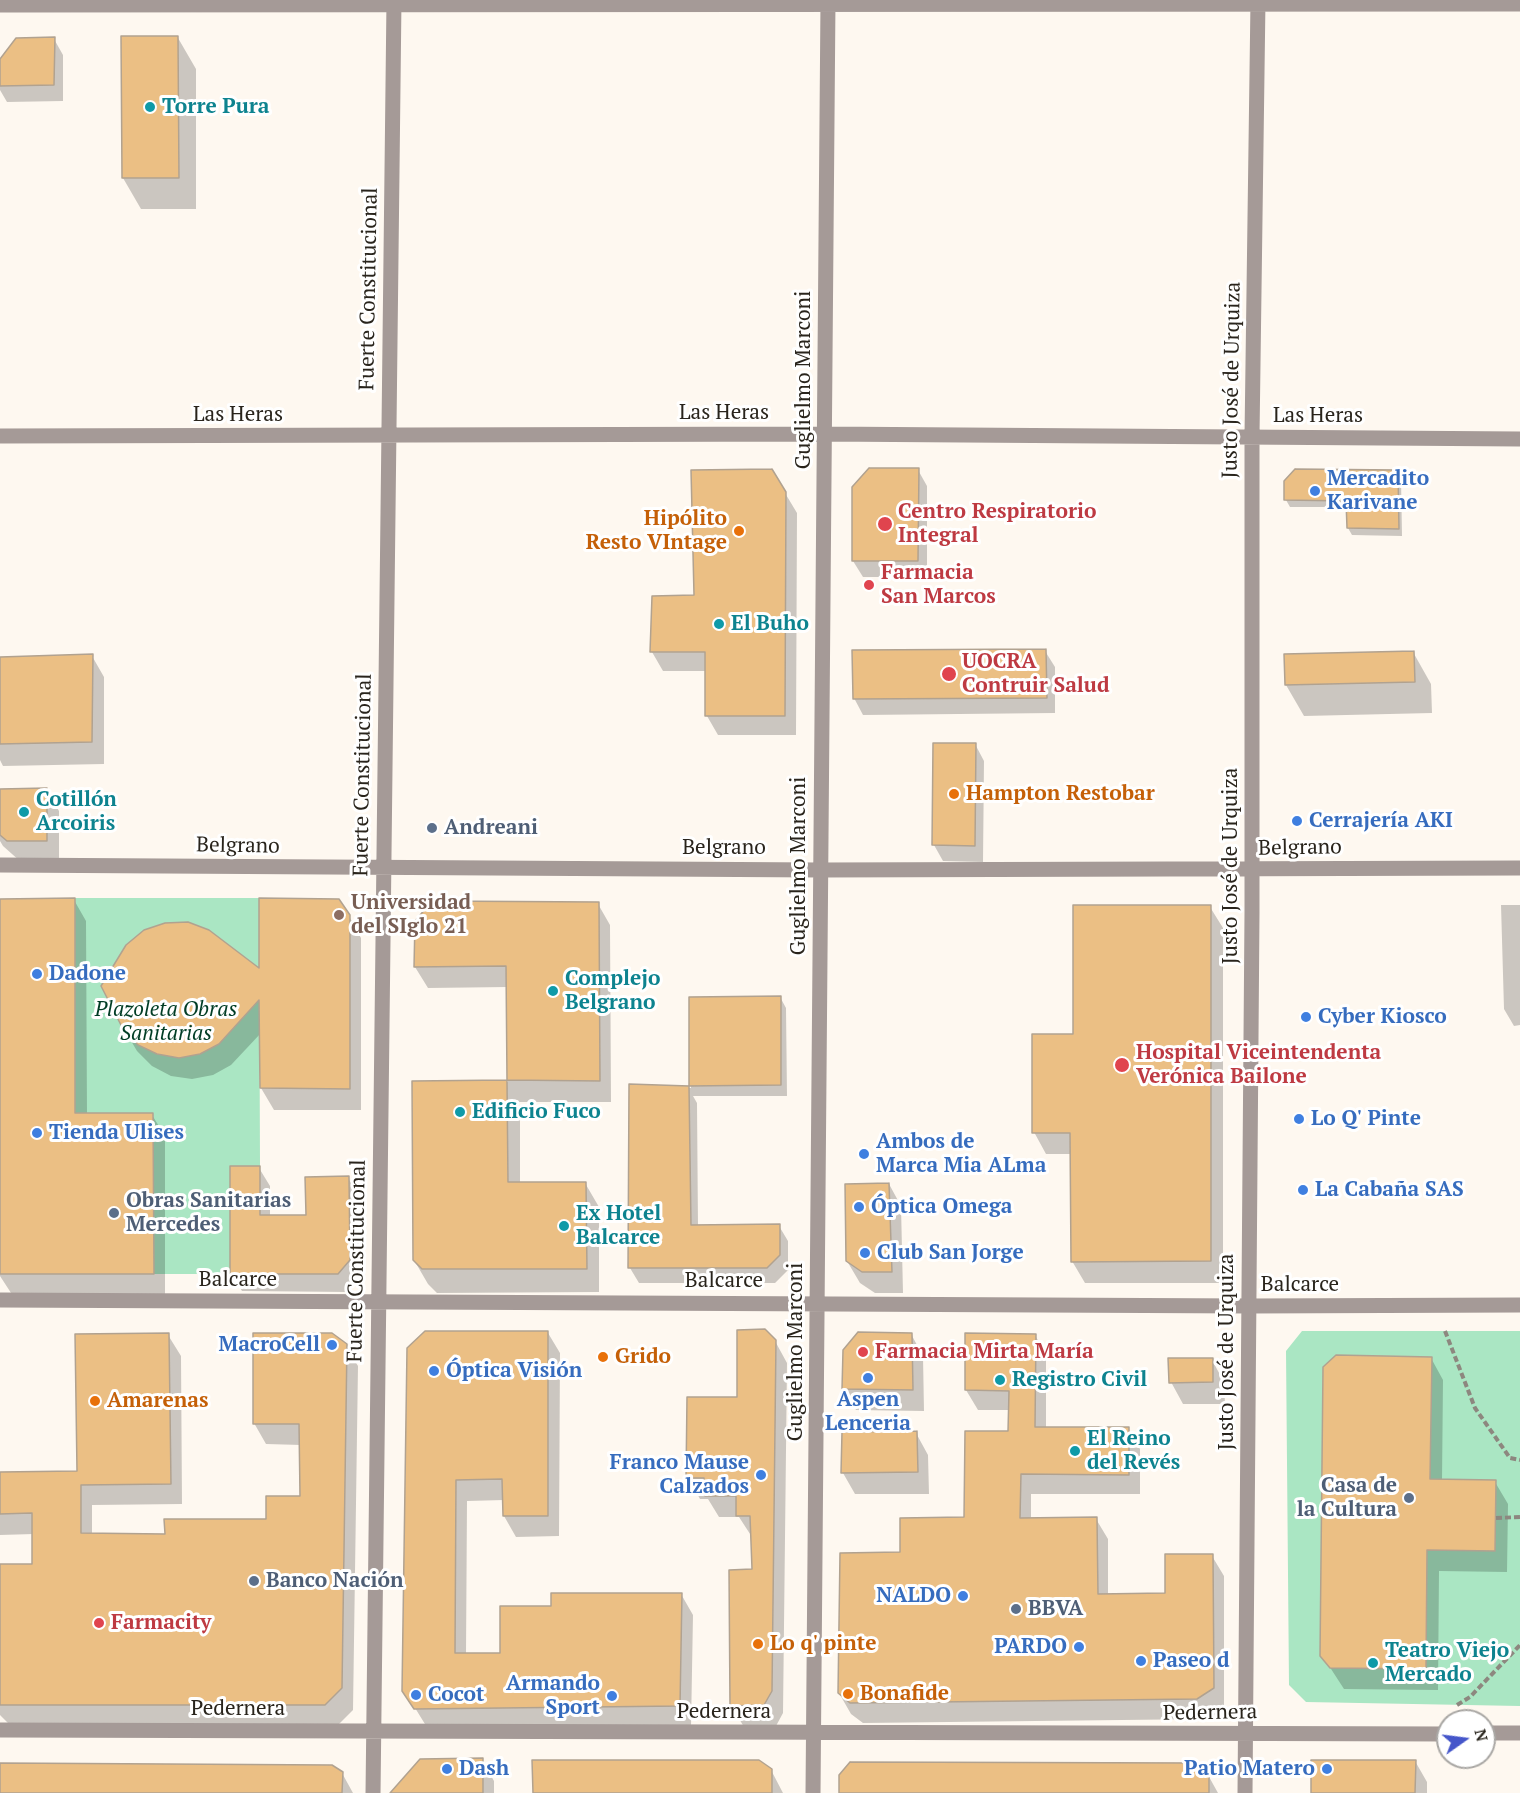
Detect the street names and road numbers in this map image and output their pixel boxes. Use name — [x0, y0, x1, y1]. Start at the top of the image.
street label: Fuerte Constitucional — [355, 187, 383, 391]
street label: Justo José de Urquiza — [1218, 282, 1246, 478]
street label: Guglielmo Marconi — [791, 291, 817, 469]
street label: Las Heras — [679, 400, 769, 426]
street label: Las Heras — [193, 402, 283, 428]
street label: Las Heras — [1273, 403, 1363, 429]
street label: Fuerte Constitucional — [349, 673, 377, 877]
street label: Justo José de Urquiza — [1218, 768, 1244, 964]
street label: Guglielmo Marconi — [786, 777, 812, 955]
street label: Belgrano — [196, 833, 280, 859]
street label: Belgrano — [682, 835, 766, 861]
street label: Belgrano — [1258, 835, 1342, 861]
street label: Fuerte Constitucional — [343, 1159, 371, 1363]
street label: Justo José de Urquiza — [1214, 1254, 1240, 1450]
street label: Guglielmo Marconi — [783, 1263, 809, 1441]
street label: Balcarce — [199, 1267, 277, 1293]
street label: Balcarce — [685, 1268, 763, 1294]
street label: Balcarce — [1261, 1272, 1339, 1298]
street label: Pedernera — [191, 1696, 285, 1722]
street label: Pedernera — [677, 1699, 771, 1725]
street label: Pedernera — [1163, 1700, 1257, 1726]

